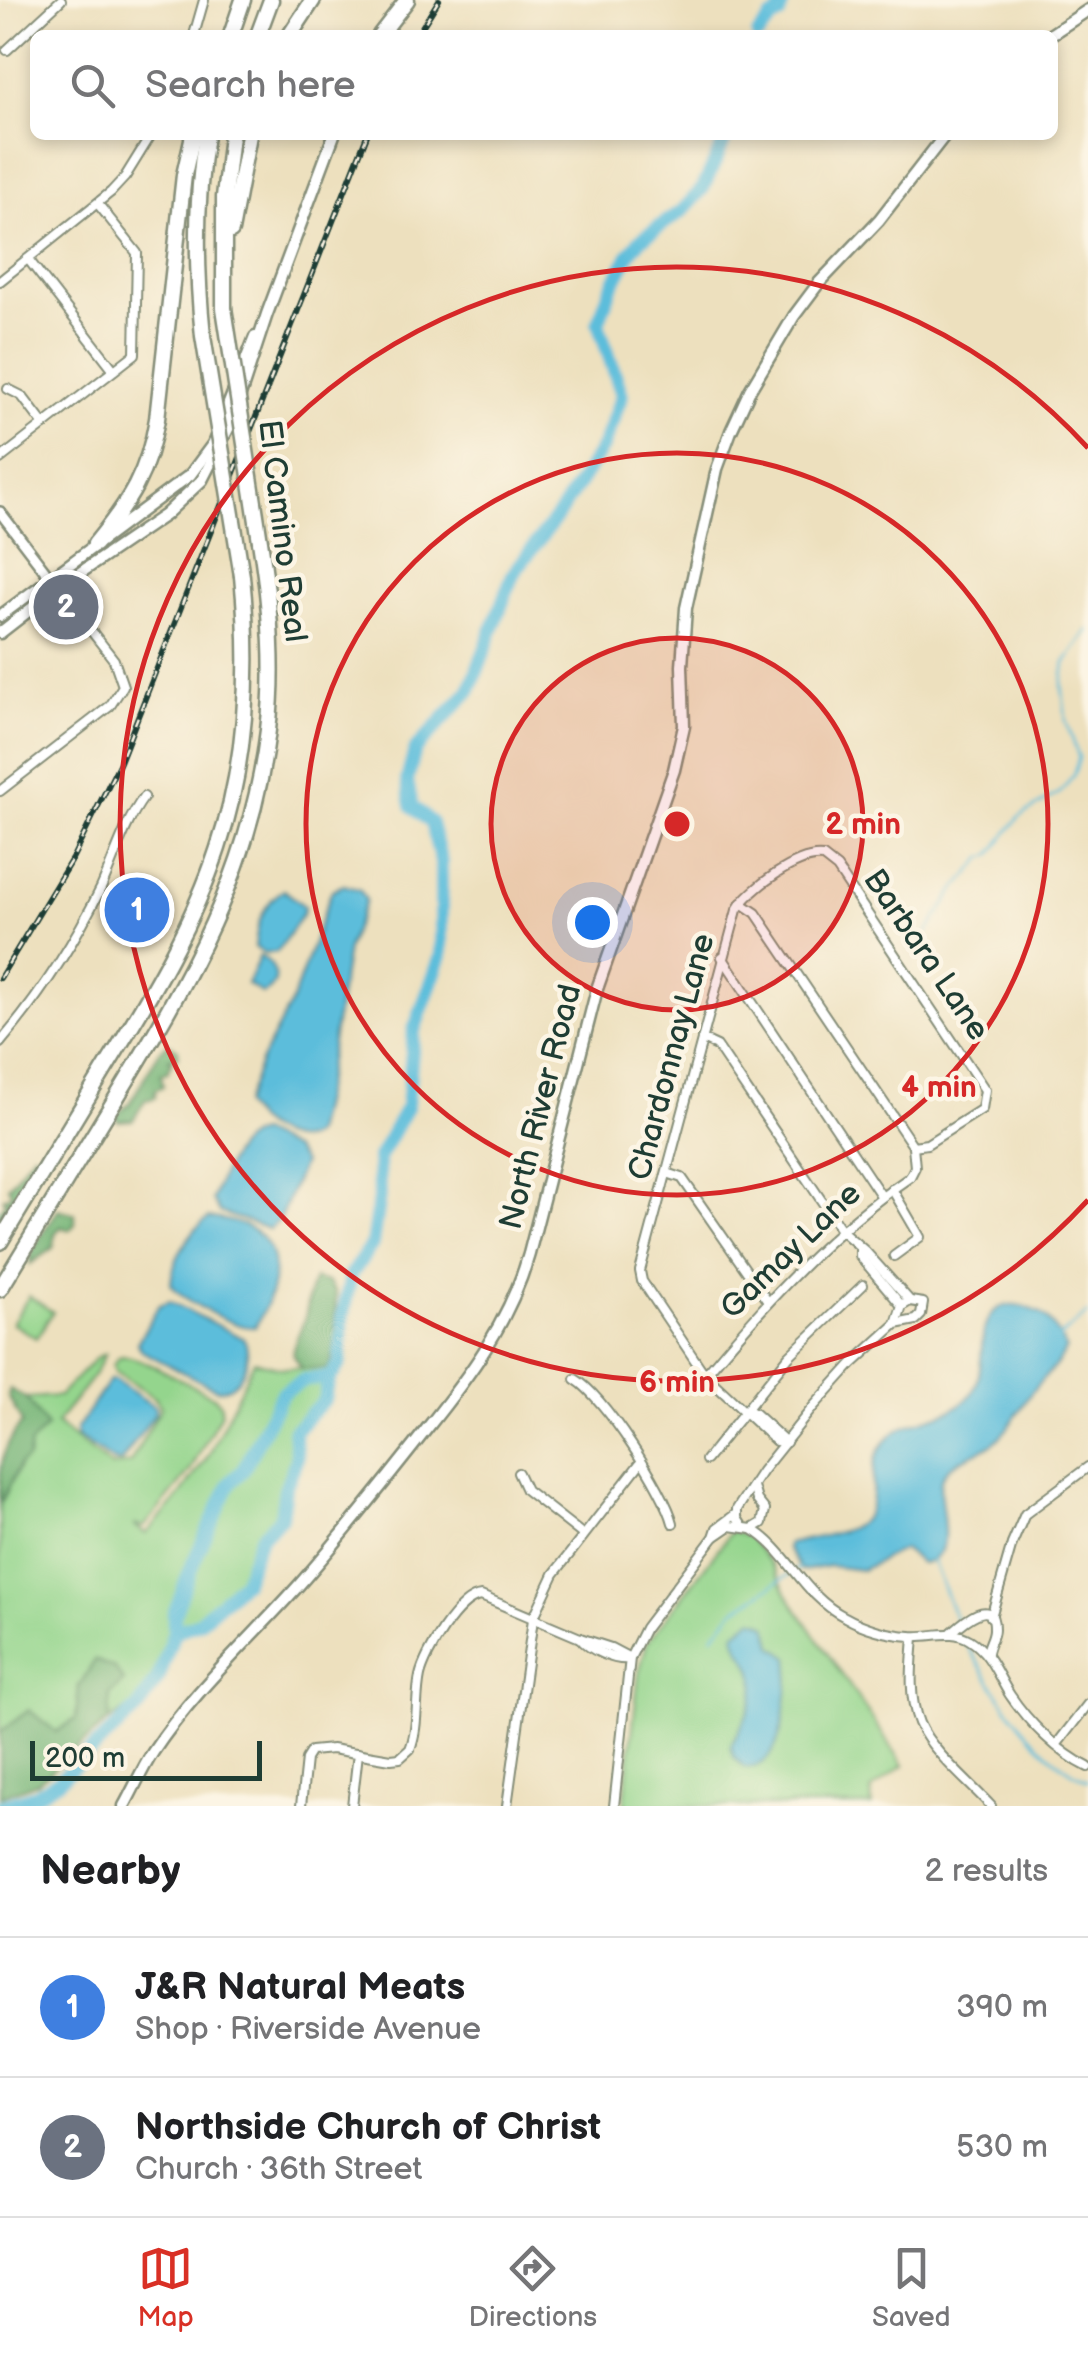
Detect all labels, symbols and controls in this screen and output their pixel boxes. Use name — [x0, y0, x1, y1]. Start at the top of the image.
search box — [30, 30, 1058, 140]
icon: search — [65, 58, 120, 113]
text: Search here — [145, 63, 356, 108]
street label: El Camino Real — [249, 418, 315, 644]
pin: 2 — [34, 570, 98, 644]
centre of rings — [659, 806, 695, 842]
text: 2 min — [825, 807, 901, 843]
street label: Barbara Lane — [854, 862, 998, 1048]
pin: 1 — [104, 872, 170, 948]
your location — [567, 897, 618, 948]
street label: Chardonnay Lane — [620, 929, 724, 1185]
street label: North River Road — [492, 981, 590, 1233]
text: 4 min — [901, 1070, 977, 1106]
street label: Gamay Lane — [713, 1174, 869, 1328]
text: 6 min — [639, 1365, 715, 1401]
scale bar — [30, 1736, 262, 1780]
text: 200 m — [45, 1742, 125, 1775]
text: Nearby — [40, 1846, 180, 1897]
text: 2 results — [924, 1852, 1048, 1891]
text: J&R Natural Meats — [135, 1965, 465, 2010]
text: 1 — [66, 1988, 79, 2027]
text: 390 m — [956, 1988, 1048, 2027]
text: Shop · Riverside Avenue — [135, 2010, 481, 2049]
text: Northside Church of Christ — [135, 2105, 601, 2150]
text: 2 — [63, 2128, 82, 2167]
text: 530 m — [956, 2128, 1048, 2167]
text: Church · 36th Street — [135, 2150, 422, 2189]
tab: Map — [137, 2241, 194, 2334]
tab: Directions — [468, 2241, 597, 2334]
tab: Saved — [872, 2241, 951, 2334]

